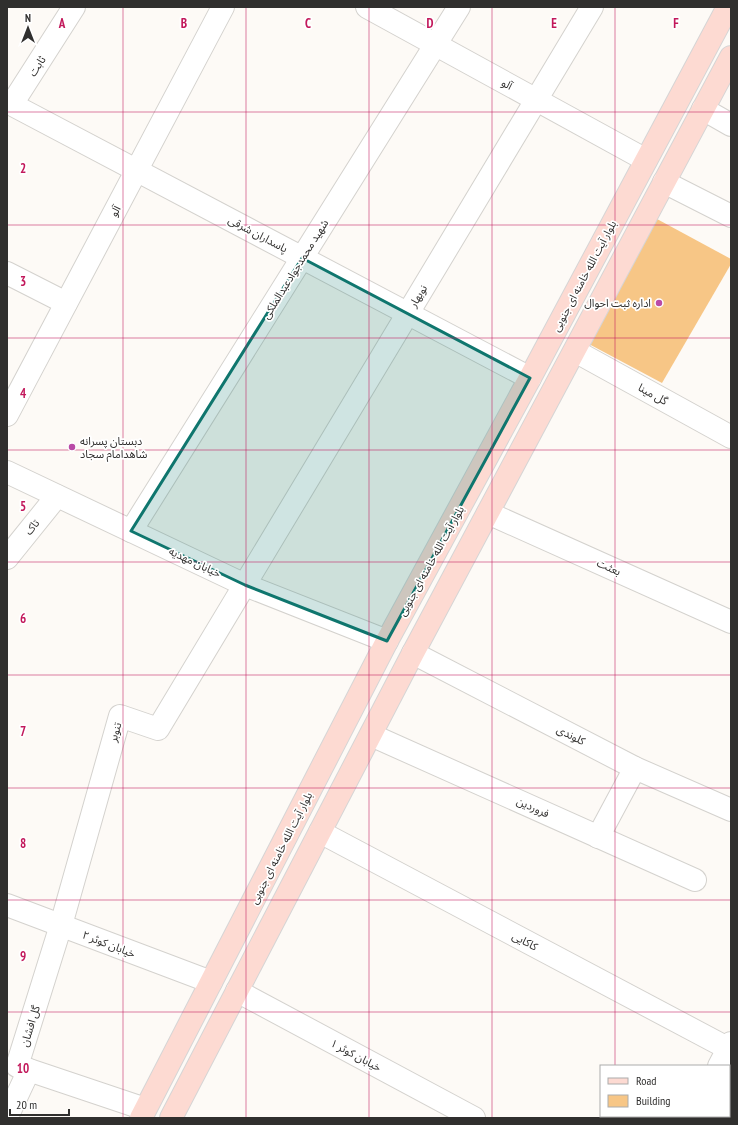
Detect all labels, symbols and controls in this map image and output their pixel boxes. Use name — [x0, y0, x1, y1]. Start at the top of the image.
north arrow — [8, 8, 48, 48]
text: N — [25, 11, 31, 25]
text: A — [58, 15, 66, 32]
text: B — [181, 15, 187, 32]
text: C — [305, 15, 311, 32]
text: D — [427, 15, 434, 32]
text: E — [551, 15, 557, 32]
text: F — [673, 15, 679, 32]
street label: ثابت — [25, 53, 49, 79]
street label: آلو — [499, 75, 516, 93]
text: 2 — [20, 160, 26, 177]
street label: آلو — [106, 202, 124, 219]
street label: پاسداران شرقی — [225, 212, 290, 257]
street label: شهید محمدجوادعبدالملکی — [259, 216, 332, 322]
street label: بلوار آیت الله خامنه ای جنوبی — [549, 218, 619, 334]
text: 3 — [20, 273, 26, 290]
street label: نوبهار — [405, 282, 430, 311]
place label: اداره ثبت احوال — [584, 296, 651, 310]
marker: اداره ثبت احوال — [654, 298, 664, 308]
street label: گل مینا — [636, 380, 671, 408]
text: 4 — [20, 385, 27, 402]
place label: دبستان پسرانه شاهدامام سجاد — [80, 434, 148, 462]
marker: دبستان پسرانه شاهدامام سجاد — [67, 442, 77, 452]
text: 5 — [20, 498, 26, 515]
street label: بلوار آیت الله خامنه ای جنوبی — [395, 503, 467, 619]
street label: تاک — [21, 516, 43, 538]
street label: خیابان مهدیه — [167, 544, 224, 580]
street label: بعثت — [595, 556, 623, 578]
text: 6 — [20, 610, 26, 627]
street label: تنوبر — [105, 721, 124, 744]
street label: کلوندی — [554, 722, 588, 748]
text: 7 — [20, 723, 26, 740]
street label: بلوار آیت الله خامنه ای جنوبی — [247, 790, 315, 906]
street label: فروردین — [514, 794, 552, 820]
text: 8 — [20, 835, 26, 852]
street label: خیابان کوثر ۲ — [80, 927, 138, 961]
street label: کاکایی — [510, 929, 541, 954]
text: 9 — [20, 948, 26, 965]
street label: گل افشان — [17, 1003, 43, 1048]
street label: خیابان کوثر ۱ — [328, 1036, 384, 1075]
text: 10 — [17, 1060, 29, 1077]
legend — [600, 1065, 730, 1117]
text: Road — [636, 1073, 656, 1088]
scale bar — [10, 1091, 69, 1117]
text: Building — [636, 1093, 671, 1108]
text: 20 m — [16, 1097, 37, 1112]

